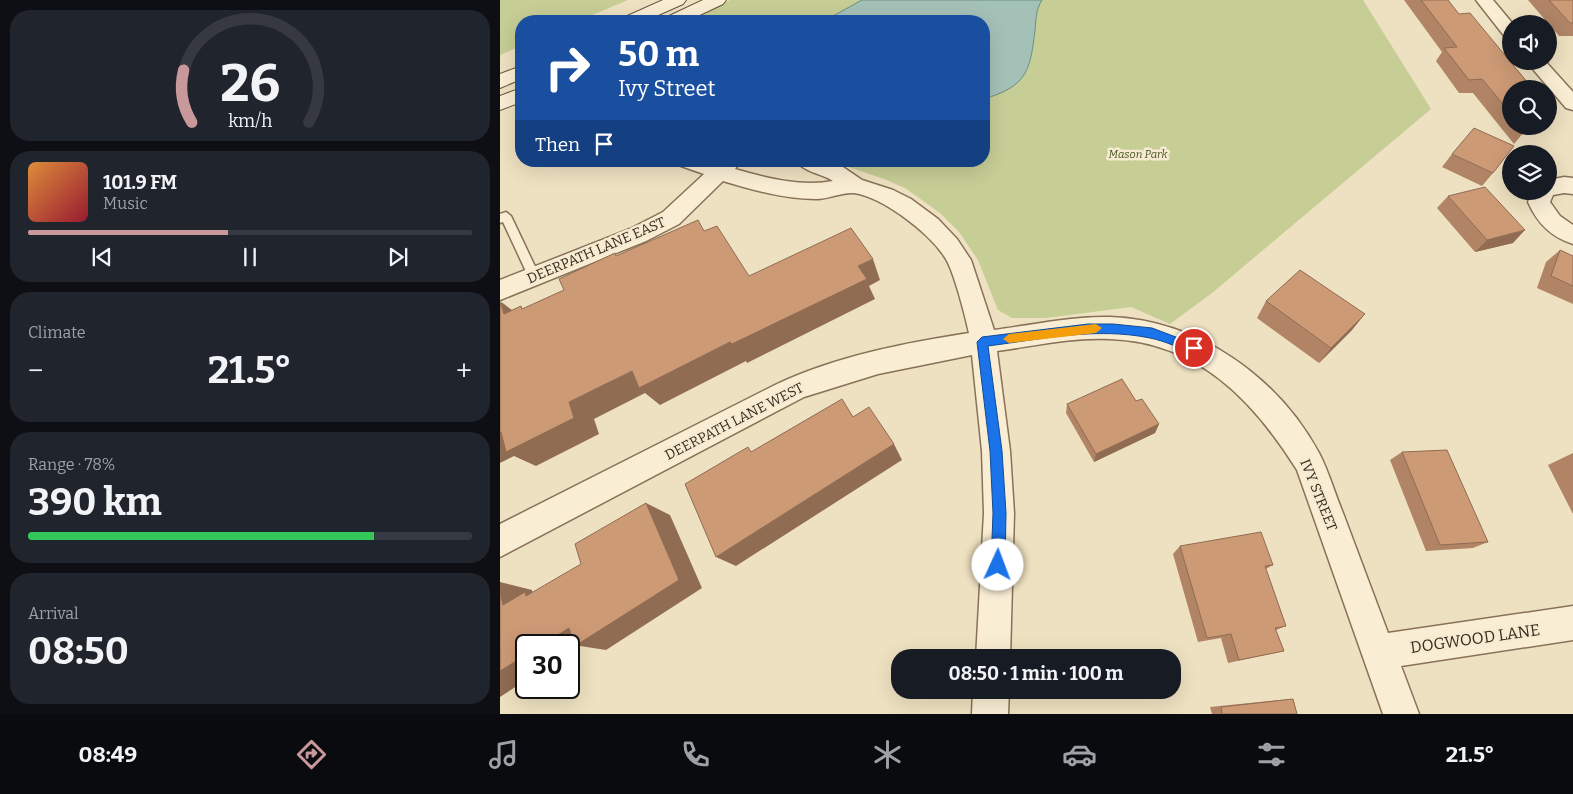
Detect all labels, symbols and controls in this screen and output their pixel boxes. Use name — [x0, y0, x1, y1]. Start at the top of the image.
map controls — [1502, 15, 1557, 200]
button: sound — [1502, 15, 1557, 70]
text: 50 m — [618, 33, 699, 75]
icon: right — [535, 35, 600, 100]
text: 26 — [220, 52, 280, 115]
text: Ivy Street — [618, 75, 715, 102]
button: search — [1502, 80, 1557, 135]
text: km/h — [228, 110, 272, 132]
icon: arrive — [590, 130, 618, 158]
text: Then — [535, 133, 580, 156]
button: layers — [1502, 145, 1557, 200]
park label: Mason Park — [1109, 148, 1168, 161]
text: 101.9 FM — [103, 171, 177, 194]
text: Music — [103, 194, 148, 213]
street label: DEERPATH LANE EAST — [524, 214, 668, 287]
icon: previous — [88, 243, 116, 271]
icon: pause — [236, 243, 264, 271]
icon: next — [384, 243, 412, 271]
text: Climate — [28, 323, 86, 342]
pin — [1173, 327, 1215, 369]
icon: arrive — [1180, 334, 1208, 362]
text: 21.5° — [208, 347, 292, 393]
text: − — [28, 354, 43, 387]
text: + — [456, 354, 472, 387]
street label: DEERPATH LANE WEST — [662, 379, 806, 464]
text: Range · 78% — [28, 455, 115, 474]
street label: IVY STREET — [1296, 457, 1341, 534]
text: 390 km — [28, 479, 162, 525]
position arrow — [971, 538, 1023, 590]
text: Arrival — [28, 604, 79, 623]
street label: DOGWOOD LANE — [1409, 620, 1541, 657]
text: 08:50 — [28, 628, 129, 674]
speed limit sign: 30 — [515, 634, 580, 699]
text: 08:50 · 1 min · 100 m — [949, 662, 1123, 685]
icon: directions — [294, 737, 329, 772]
icon: music — [486, 737, 521, 772]
icon: phone — [678, 737, 713, 772]
icon: climate — [870, 737, 905, 772]
icon: car — [1062, 737, 1097, 772]
icon: filters — [1254, 737, 1289, 772]
text: 08:49 — [78, 741, 137, 768]
text: 21.5° — [1446, 741, 1494, 768]

